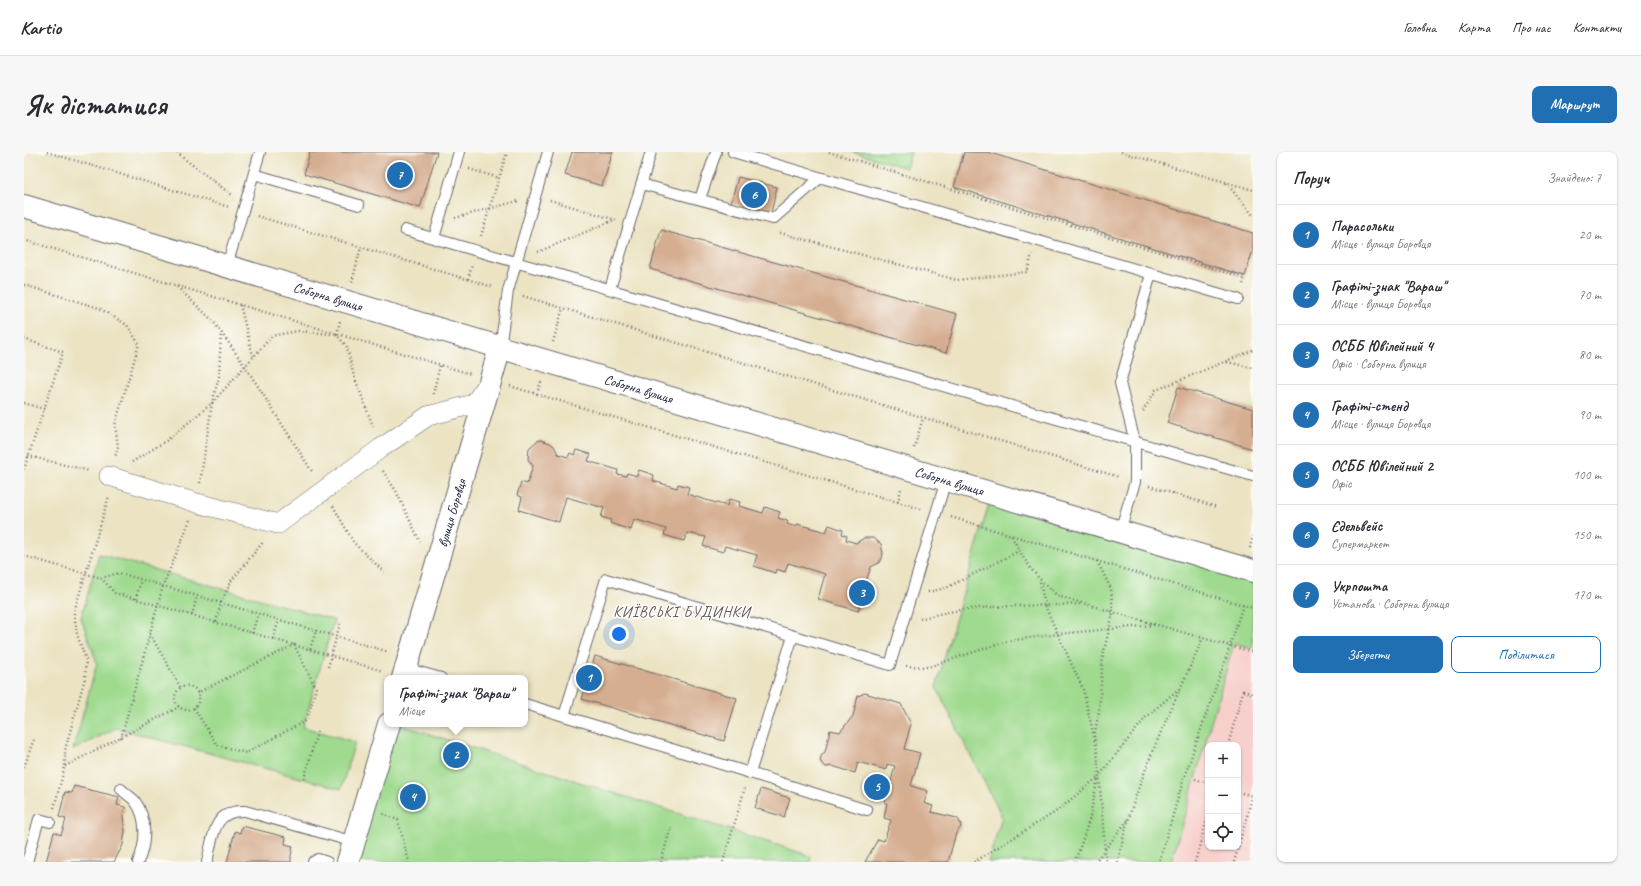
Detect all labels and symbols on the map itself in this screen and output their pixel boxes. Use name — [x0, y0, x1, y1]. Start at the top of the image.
pin: 7 — [387, 160, 413, 190]
pin: 6 — [741, 180, 767, 210]
street label: Соборна вулиця — [291, 279, 365, 315]
street label: Соборна вулиця — [602, 371, 676, 408]
street label: Соборна вулиця — [913, 463, 986, 500]
street label: вулиця Боровця — [434, 476, 470, 549]
pin: 3 — [849, 578, 875, 608]
district label: КИЇВСЬКІ БУДИНКИ — [613, 603, 752, 622]
your location — [609, 624, 629, 644]
pin: 1 — [576, 663, 602, 693]
pin: 2 — [443, 740, 469, 770]
pin: 5 — [864, 772, 890, 802]
pin: 4 — [400, 782, 426, 812]

